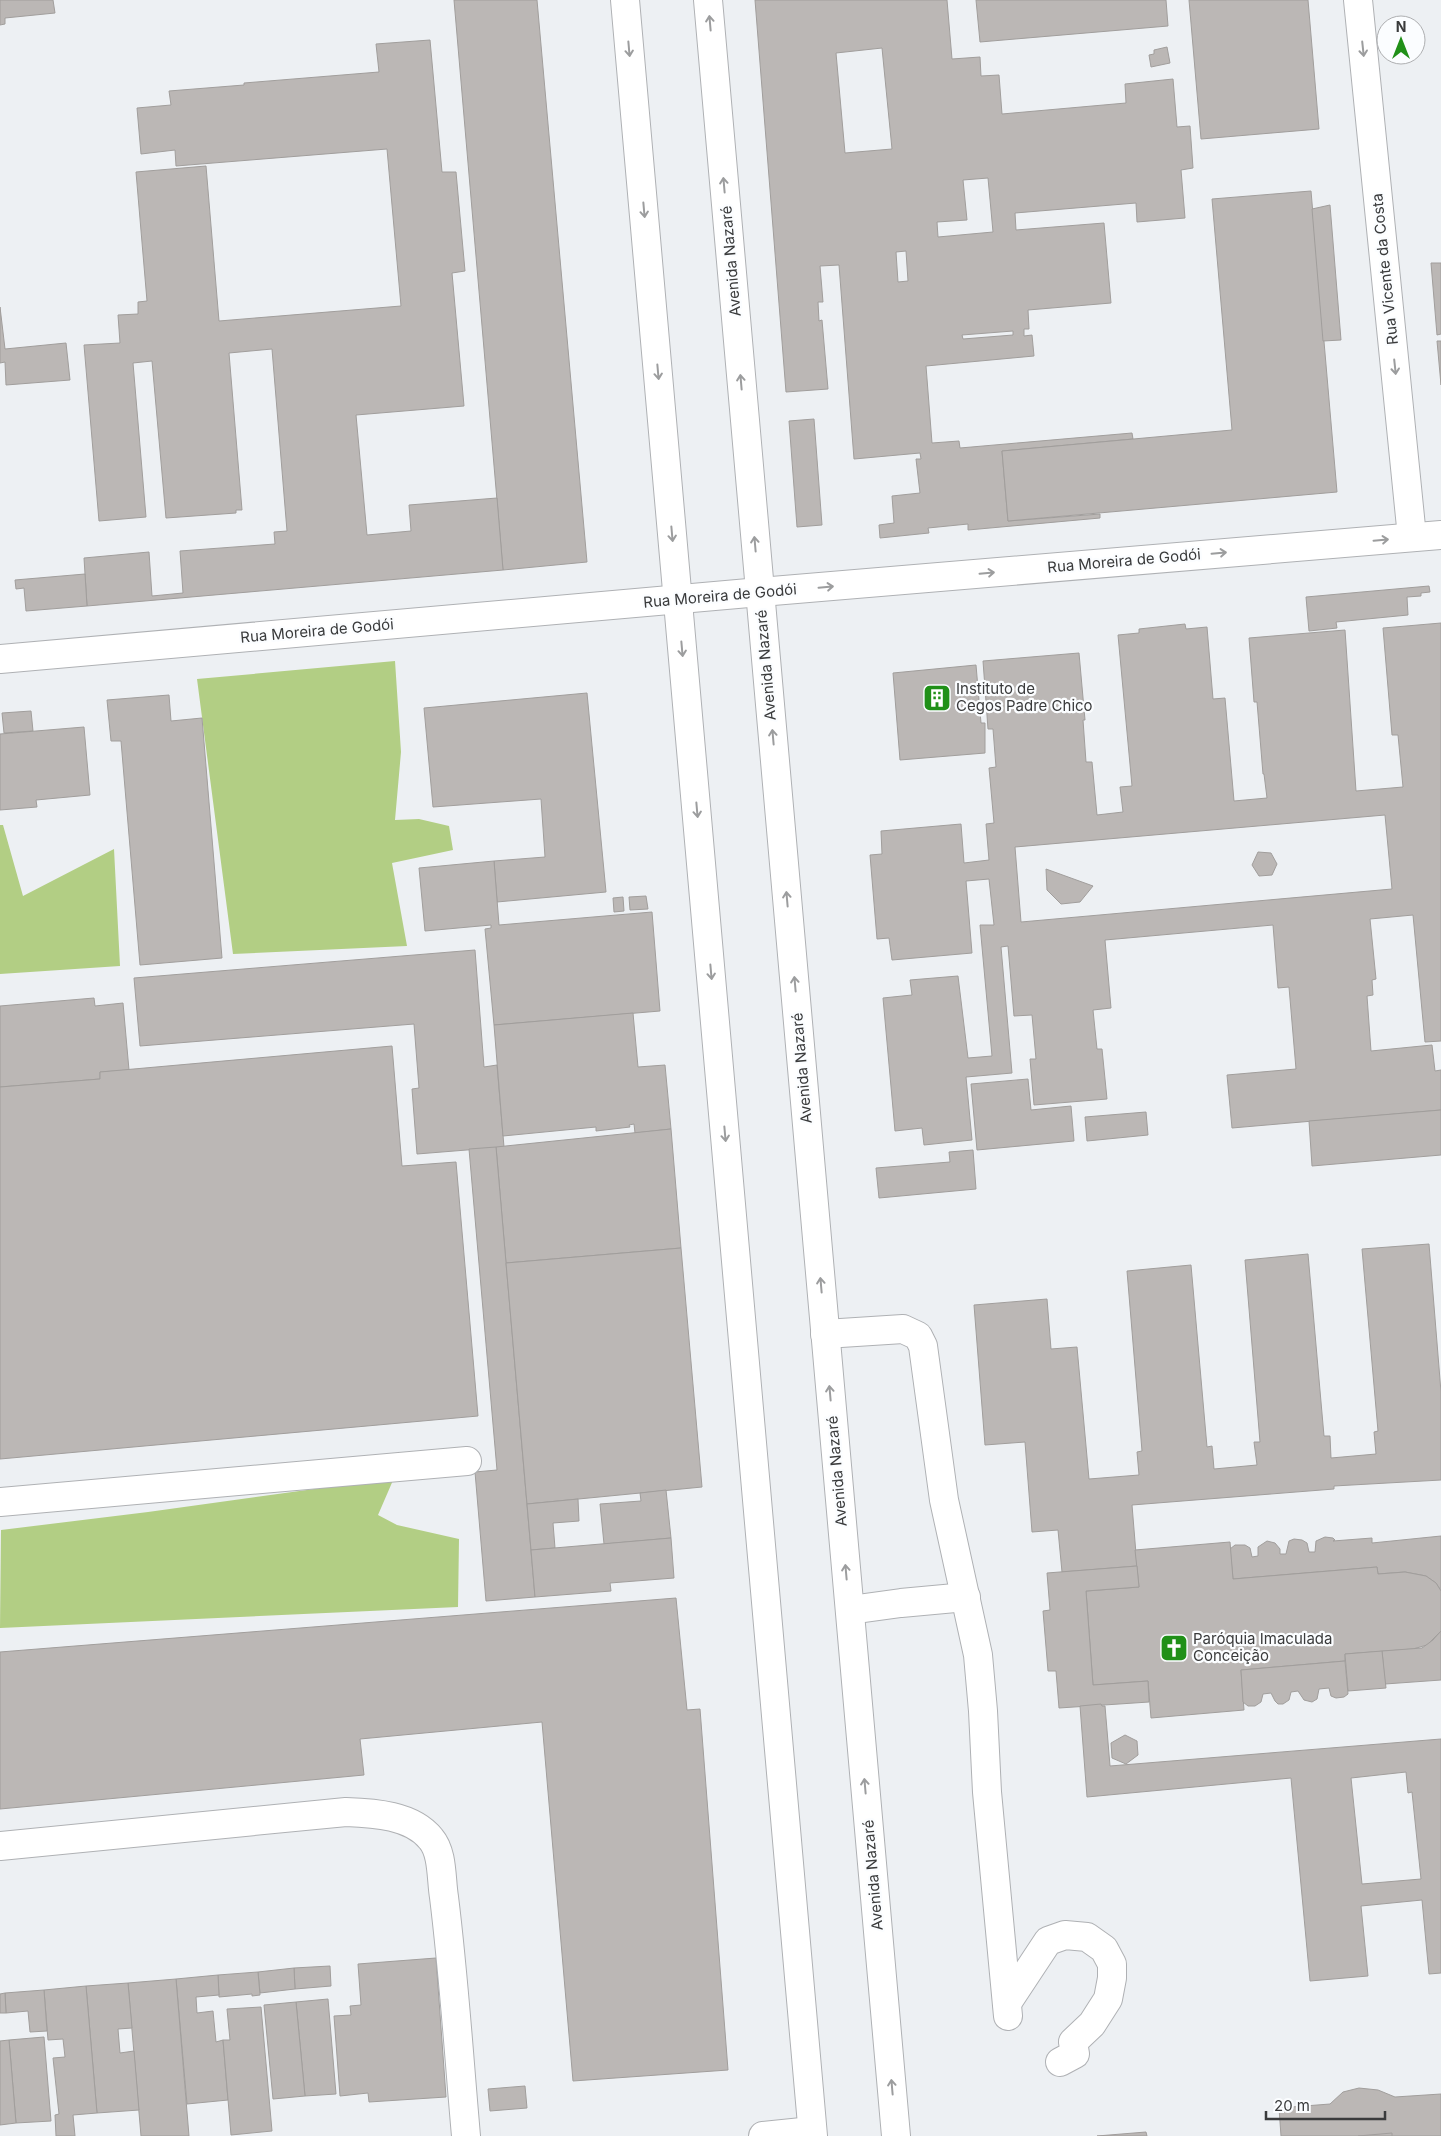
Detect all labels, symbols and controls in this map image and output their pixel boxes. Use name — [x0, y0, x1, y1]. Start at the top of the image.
one-way arrow — [705, 15, 714, 31]
north arrow — [1376, 15, 1426, 65]
text: N — [1396, 18, 1406, 35]
one-way arrow — [625, 40, 634, 56]
one-way arrow — [1358, 40, 1367, 56]
one-way arrow — [719, 177, 729, 193]
street label: Rua Vicente da Costa — [1367, 192, 1402, 346]
one-way arrow — [639, 202, 648, 218]
street label: Avenida Nazaré — [716, 205, 745, 317]
one-way arrow — [1390, 359, 1400, 375]
one-way arrow — [653, 364, 663, 380]
one-way arrow — [736, 374, 746, 390]
one-way arrow — [667, 526, 677, 542]
one-way arrow — [1373, 535, 1389, 545]
one-way arrow — [751, 536, 760, 552]
street label: Rua Moreira de Godói — [1046, 544, 1201, 577]
one-way arrow — [1211, 549, 1227, 558]
one-way arrow — [979, 568, 995, 578]
street label: Rua Moreira de Godói — [642, 579, 797, 612]
one-way arrow — [817, 582, 833, 591]
street label: Avenida Nazaré — [751, 609, 780, 721]
street label: Rua Moreira de Godói — [239, 614, 394, 647]
one-way arrow — [678, 640, 687, 656]
place label: Instituto de Cegos Padre Chico — [956, 679, 1093, 715]
building icon: Instituto de Cegos Padre Chico — [922, 683, 952, 713]
one-way arrow — [768, 730, 778, 746]
one-way arrow — [692, 802, 702, 818]
one-way arrow — [783, 892, 792, 908]
one-way arrow — [706, 964, 716, 980]
one-way arrow — [790, 976, 800, 992]
street label: Avenida Nazaré — [787, 1012, 816, 1124]
one-way arrow — [720, 1126, 730, 1142]
one-way arrow — [816, 1278, 826, 1294]
one-way arrow — [826, 1385, 835, 1401]
street label: Avenida Nazaré — [822, 1415, 851, 1527]
one-way arrow — [841, 1564, 851, 1580]
place label: Paróquia Imaculada Conceição — [1193, 1629, 1332, 1665]
church icon: Paróquia Imaculada Conceição — [1159, 1633, 1189, 1663]
one-way arrow — [860, 1778, 870, 1794]
street label: Avenida Nazaré — [858, 1819, 887, 1931]
one-way arrow — [887, 2080, 896, 2096]
scale bar — [1266, 2088, 1385, 2120]
text: 20 m — [1274, 2096, 1310, 2115]

